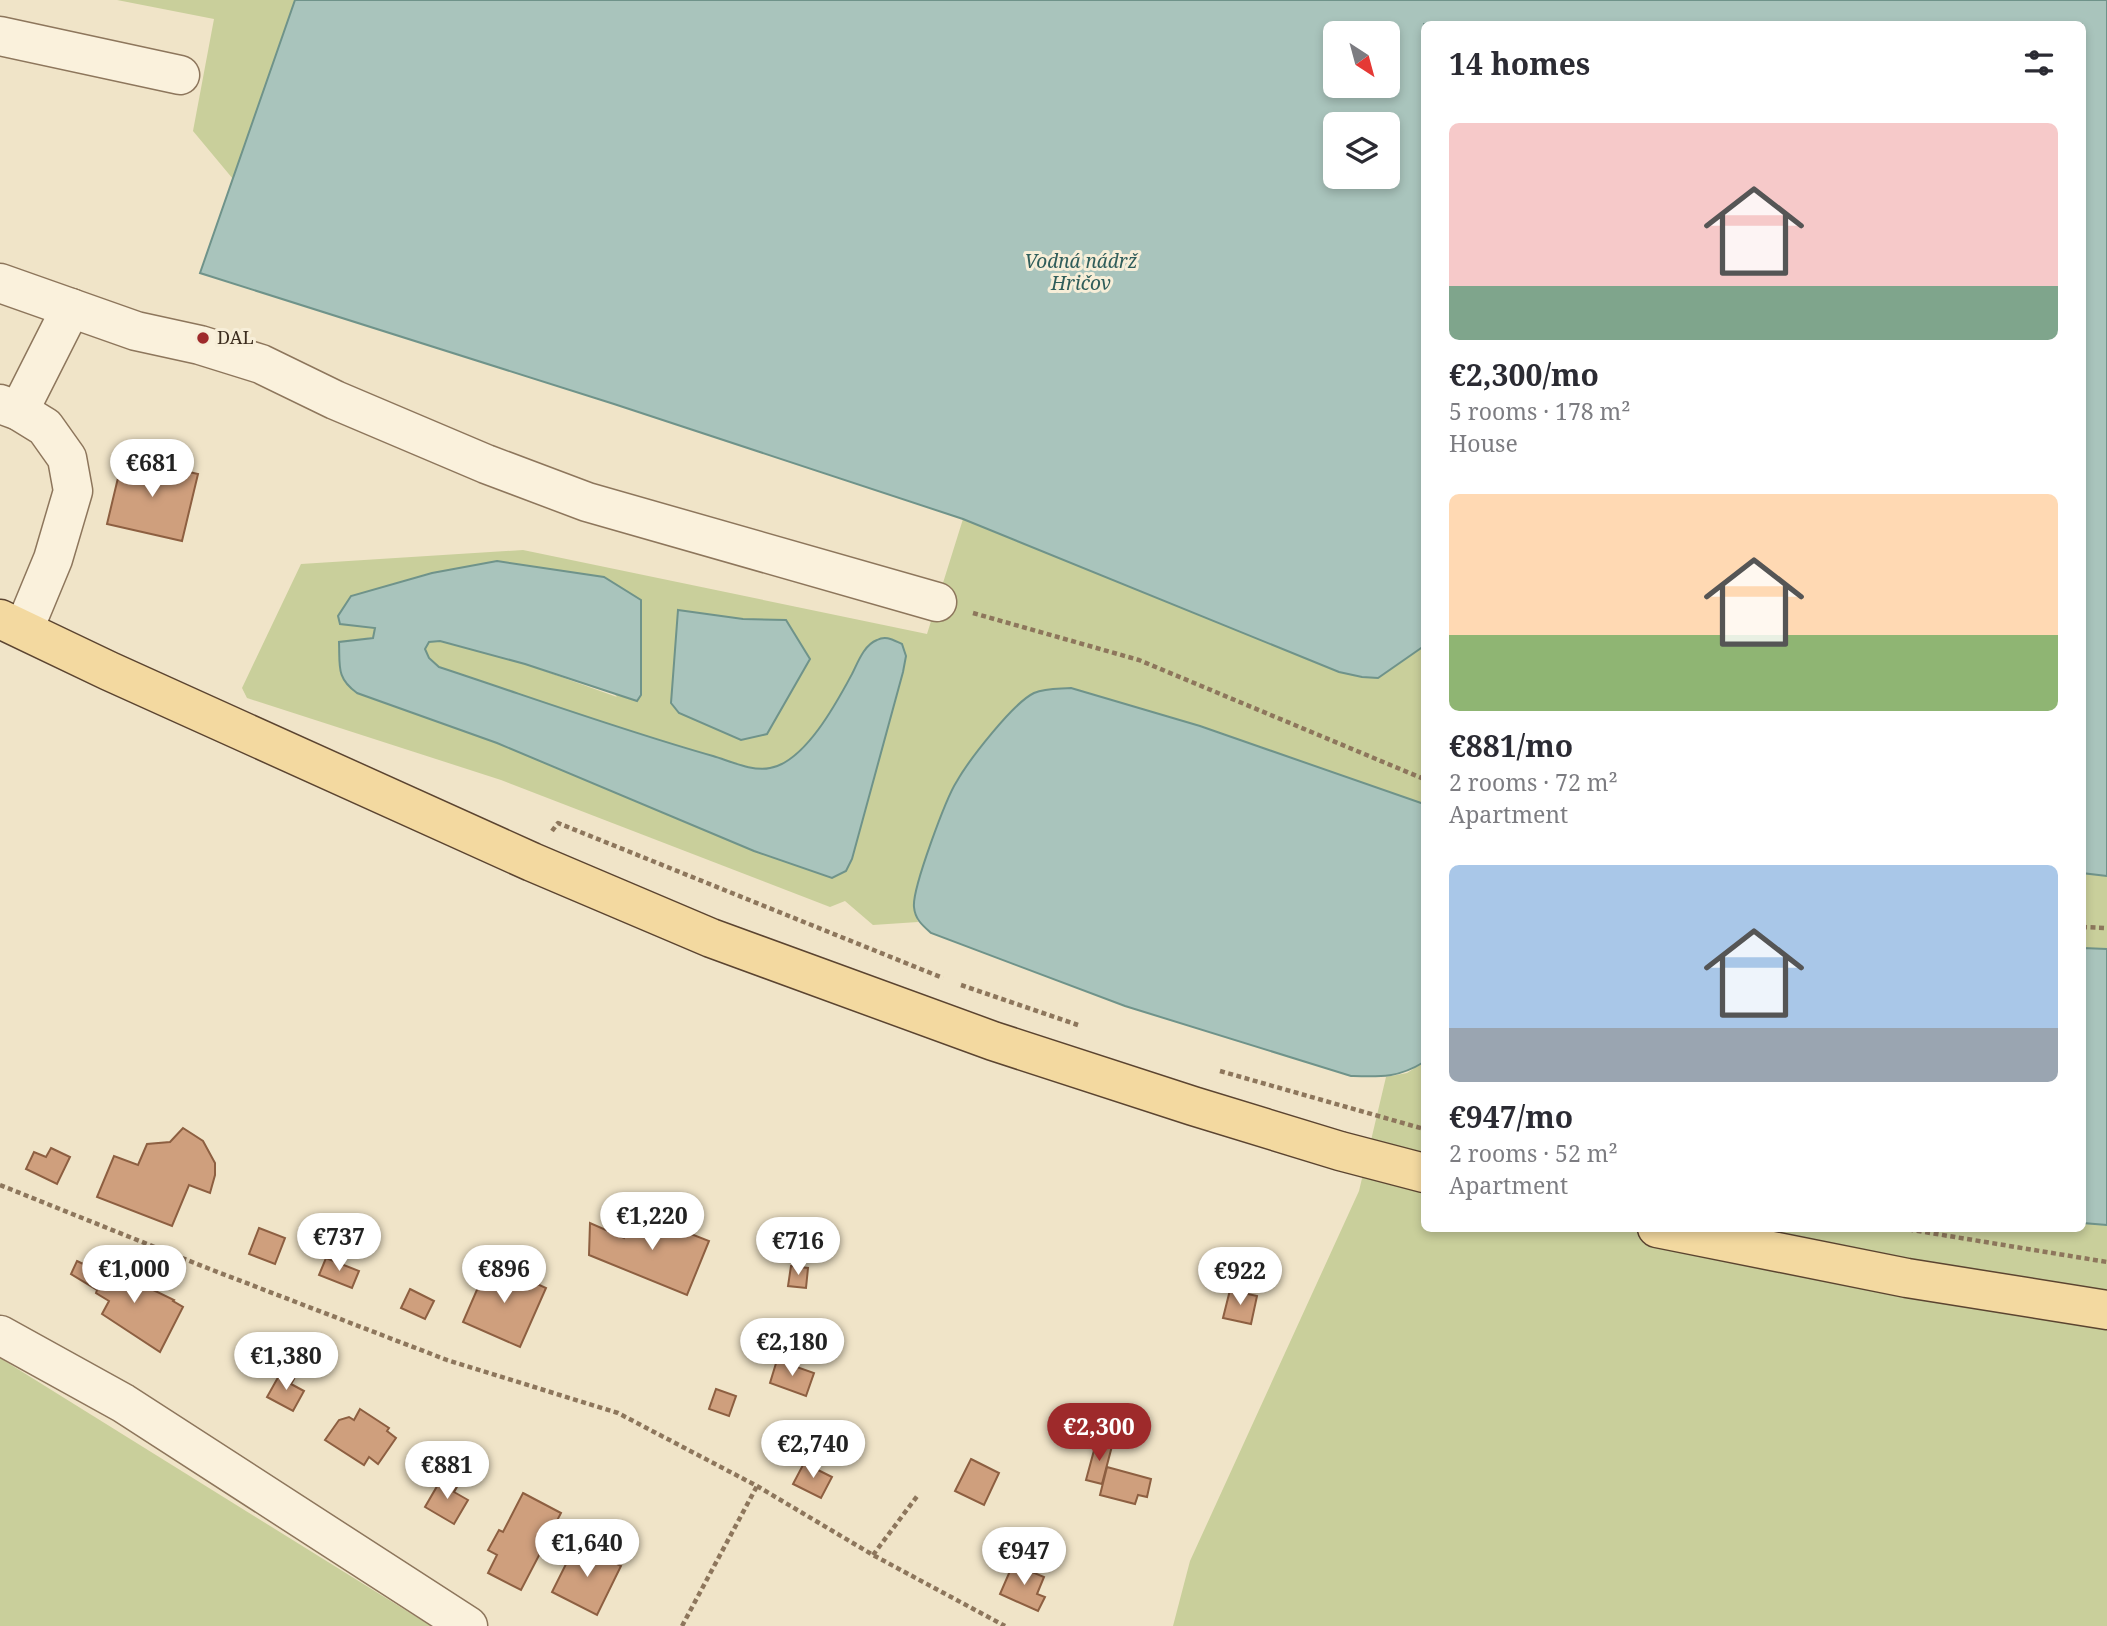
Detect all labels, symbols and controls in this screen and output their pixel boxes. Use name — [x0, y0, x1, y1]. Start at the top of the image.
north arrow — [1323, 21, 1400, 98]
map controls — [1323, 21, 1400, 189]
text: 14 homes — [1449, 43, 1590, 84]
icon: filters — [2020, 44, 2058, 82]
button: layers — [1323, 112, 1400, 189]
icon: home — [1691, 168, 1817, 294]
water label: Vodná nádrž Hričov — [1025, 248, 1139, 296]
place label: DAL — [217, 325, 254, 349]
marker: DAL — [195, 330, 211, 346]
text: €2,300/mo — [1449, 354, 1599, 395]
text: 5 rooms · 178 m² — [1449, 395, 1631, 427]
text: House — [1449, 427, 1518, 459]
pin: €681 — [111, 440, 193, 499]
text: €681 — [126, 446, 178, 478]
icon: home — [1691, 539, 1817, 665]
text: €881/mo — [1449, 725, 1573, 766]
text: 2 rooms · 72 m² — [1449, 766, 1618, 798]
text: Apartment — [1449, 798, 1568, 830]
icon: home — [1691, 910, 1817, 1036]
text: €947/mo — [1449, 1096, 1573, 1137]
text: 2 rooms · 52 m² — [1449, 1137, 1618, 1169]
text: Apartment — [1449, 1169, 1568, 1201]
pin: €1,220 — [595, 1192, 709, 1252]
text: €1,220 — [616, 1199, 688, 1231]
pin: €737 — [298, 1214, 380, 1273]
pin: €716 — [757, 1218, 839, 1277]
text: €737 — [313, 1220, 365, 1252]
text: €716 — [772, 1224, 824, 1256]
pin: €1,000 — [77, 1246, 191, 1305]
pin: €896 — [463, 1246, 545, 1305]
pin: €922 — [1199, 1248, 1281, 1307]
text: €1,000 — [98, 1252, 170, 1284]
text: €896 — [478, 1252, 530, 1284]
text: €922 — [1214, 1254, 1266, 1286]
pin: €2,180 — [735, 1318, 849, 1378]
text: €2,180 — [756, 1325, 828, 1357]
pin: €1,380 — [229, 1332, 343, 1392]
text: €1,380 — [250, 1339, 322, 1371]
pin: €2,300 — [1042, 1404, 1156, 1463]
text: €2,300 — [1063, 1410, 1135, 1442]
pin: €2,740 — [756, 1420, 870, 1480]
text: €2,740 — [777, 1427, 849, 1459]
pin: €881 — [406, 1442, 488, 1501]
text: €881 — [421, 1448, 473, 1480]
pin: €1,640 — [530, 1520, 644, 1579]
text: €1,640 — [551, 1526, 623, 1558]
pin: €947 — [983, 1528, 1065, 1587]
text: €947 — [998, 1534, 1050, 1566]

